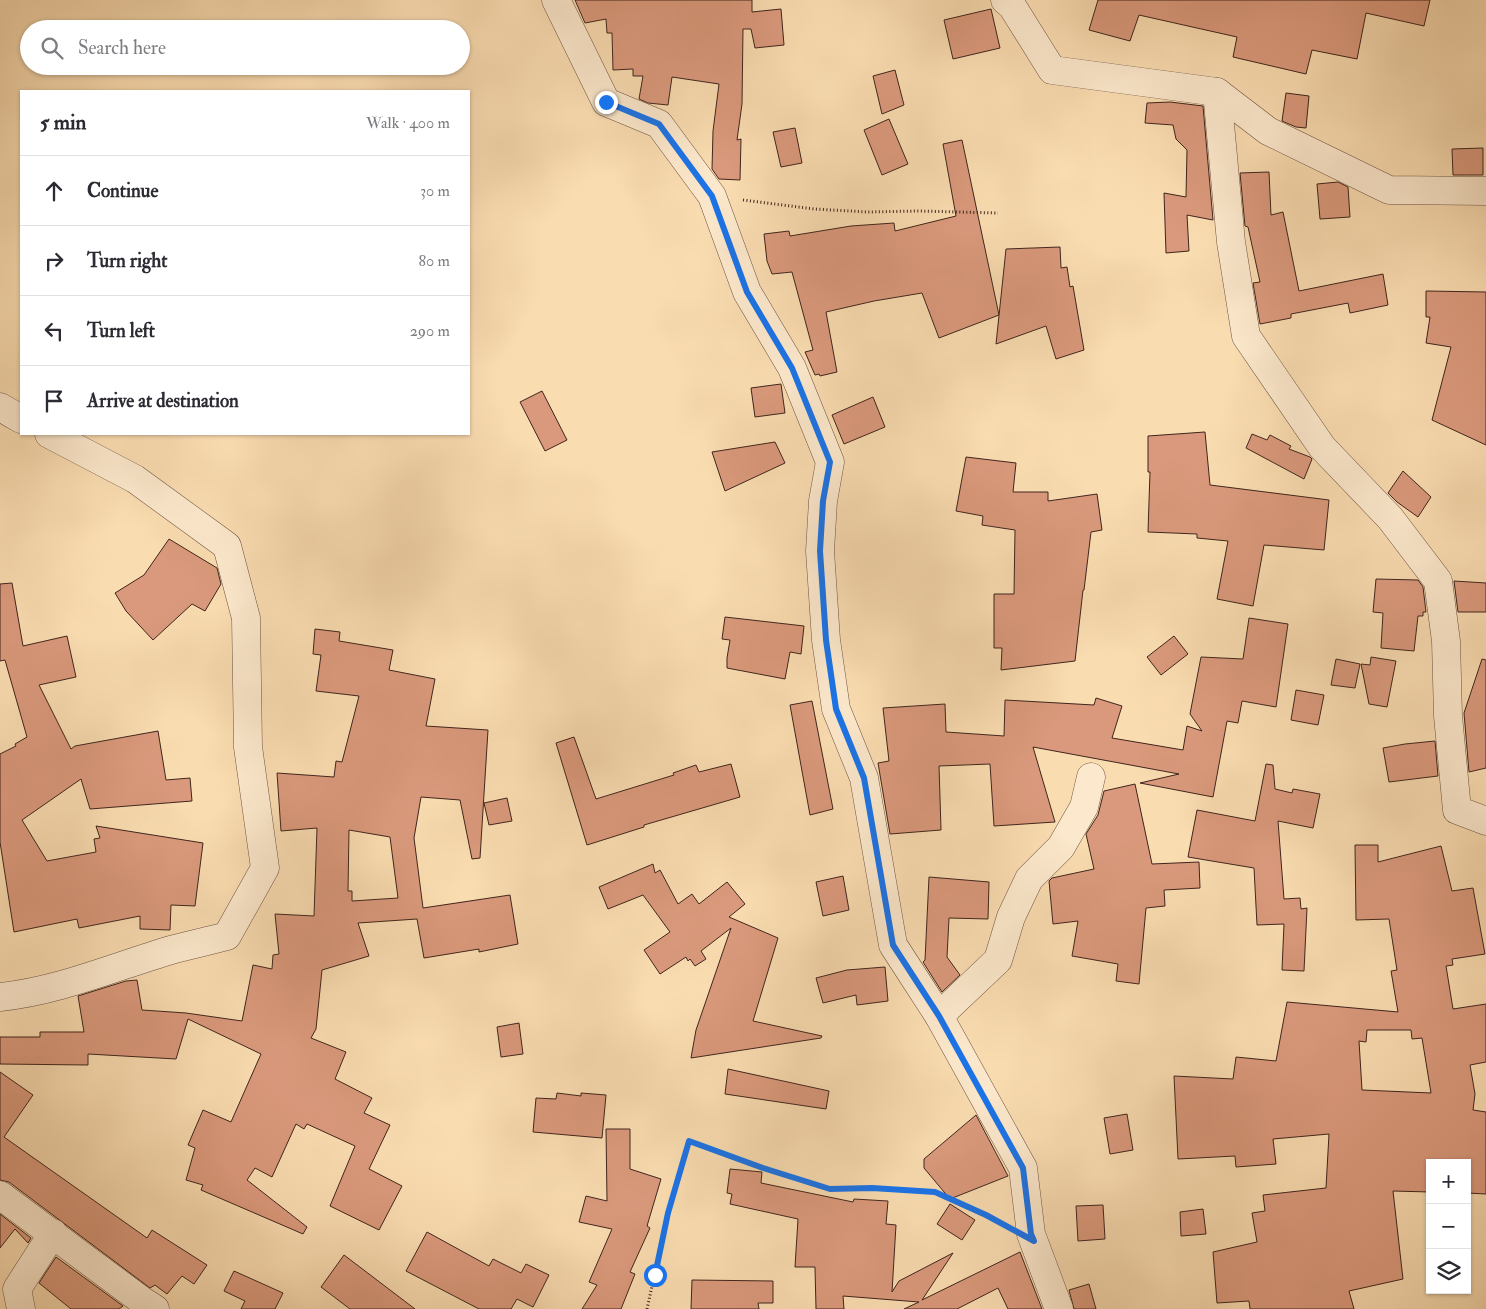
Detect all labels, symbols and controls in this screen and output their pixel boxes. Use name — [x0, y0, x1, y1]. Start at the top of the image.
search box — [20, 20, 470, 75]
icon: search — [38, 34, 66, 62]
text: Search here — [78, 36, 166, 60]
route end — [595, 91, 618, 114]
text: 5 min — [40, 109, 86, 136]
text: Walk · 400 m — [366, 113, 450, 133]
icon: ahead — [40, 177, 68, 205]
text: Continue — [87, 179, 158, 203]
text: 30 m — [420, 181, 450, 201]
icon: right — [40, 247, 68, 275]
text: Turn right — [87, 249, 167, 273]
text: 80 m — [419, 251, 450, 271]
icon: left — [40, 317, 68, 345]
text: Turn left — [87, 319, 155, 343]
text: 290 m — [410, 321, 450, 341]
icon: arrive — [40, 387, 68, 415]
text: Arrive at destination — [87, 389, 239, 413]
map controls — [1426, 1159, 1471, 1294]
button: + — [1426, 1159, 1471, 1204]
button: − — [1426, 1204, 1471, 1249]
button: layers — [1426, 1249, 1471, 1294]
route start — [644, 1264, 667, 1287]

